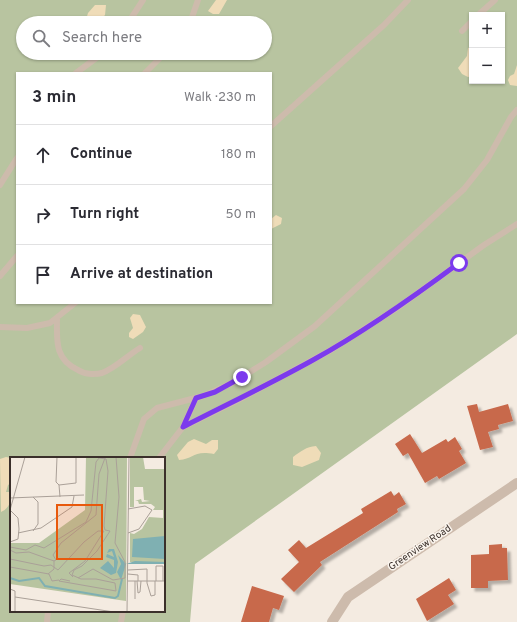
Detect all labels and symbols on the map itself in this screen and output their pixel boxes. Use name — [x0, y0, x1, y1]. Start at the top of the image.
route start — [450, 254, 468, 272]
route end — [233, 368, 251, 386]
inset map — [10, 457, 165, 612]
street label: Greenview Road — [386, 522, 454, 574]

